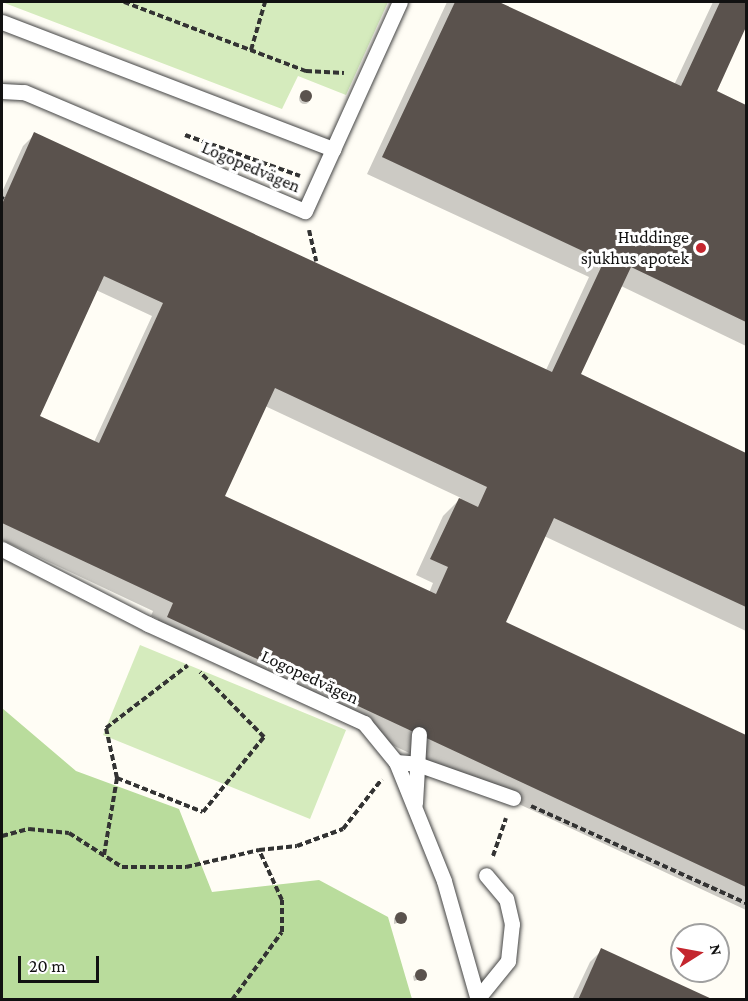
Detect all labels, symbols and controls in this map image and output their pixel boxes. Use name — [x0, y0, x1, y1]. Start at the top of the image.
street label: Logopedvägen — [198, 137, 304, 197]
place label: Huddinge sjukhus apotek — [581, 227, 689, 270]
marker: Huddinge sjukhus apotek — [694, 241, 708, 255]
street label: Logopedvägen — [258, 645, 362, 709]
north arrow — [670, 923, 730, 983]
text: N — [707, 943, 726, 957]
scale bar — [21, 944, 102, 982]
text: 20 m — [29, 956, 66, 976]

